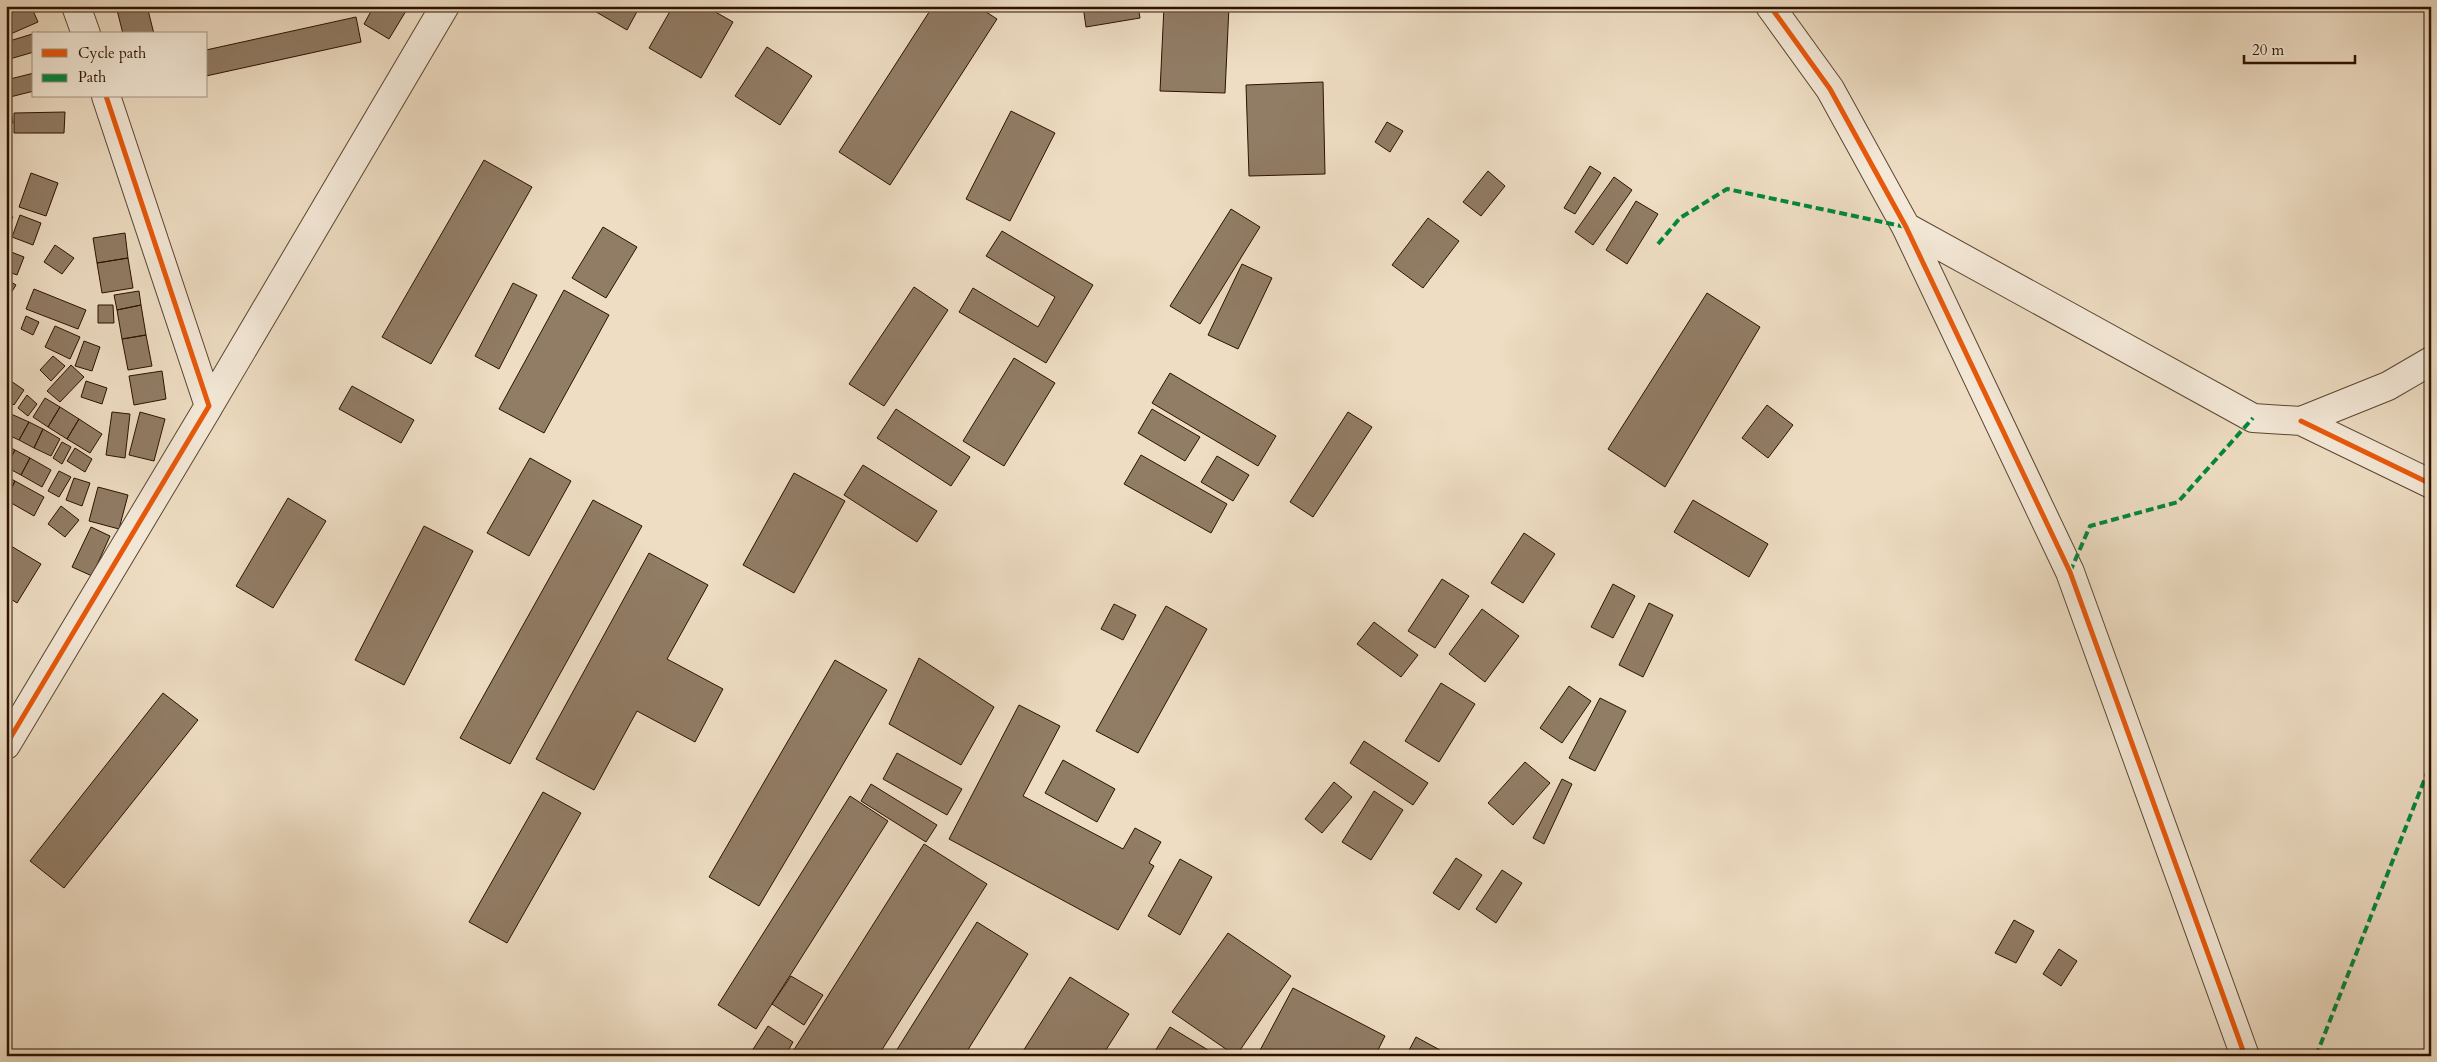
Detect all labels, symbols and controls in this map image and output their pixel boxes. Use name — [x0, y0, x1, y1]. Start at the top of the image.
legend — [32, 32, 208, 98]
scale bar — [2244, 32, 2356, 64]
text: 20 m — [2252, 40, 2284, 60]
text: Cycle path — [78, 43, 147, 63]
text: Path — [78, 67, 107, 87]

